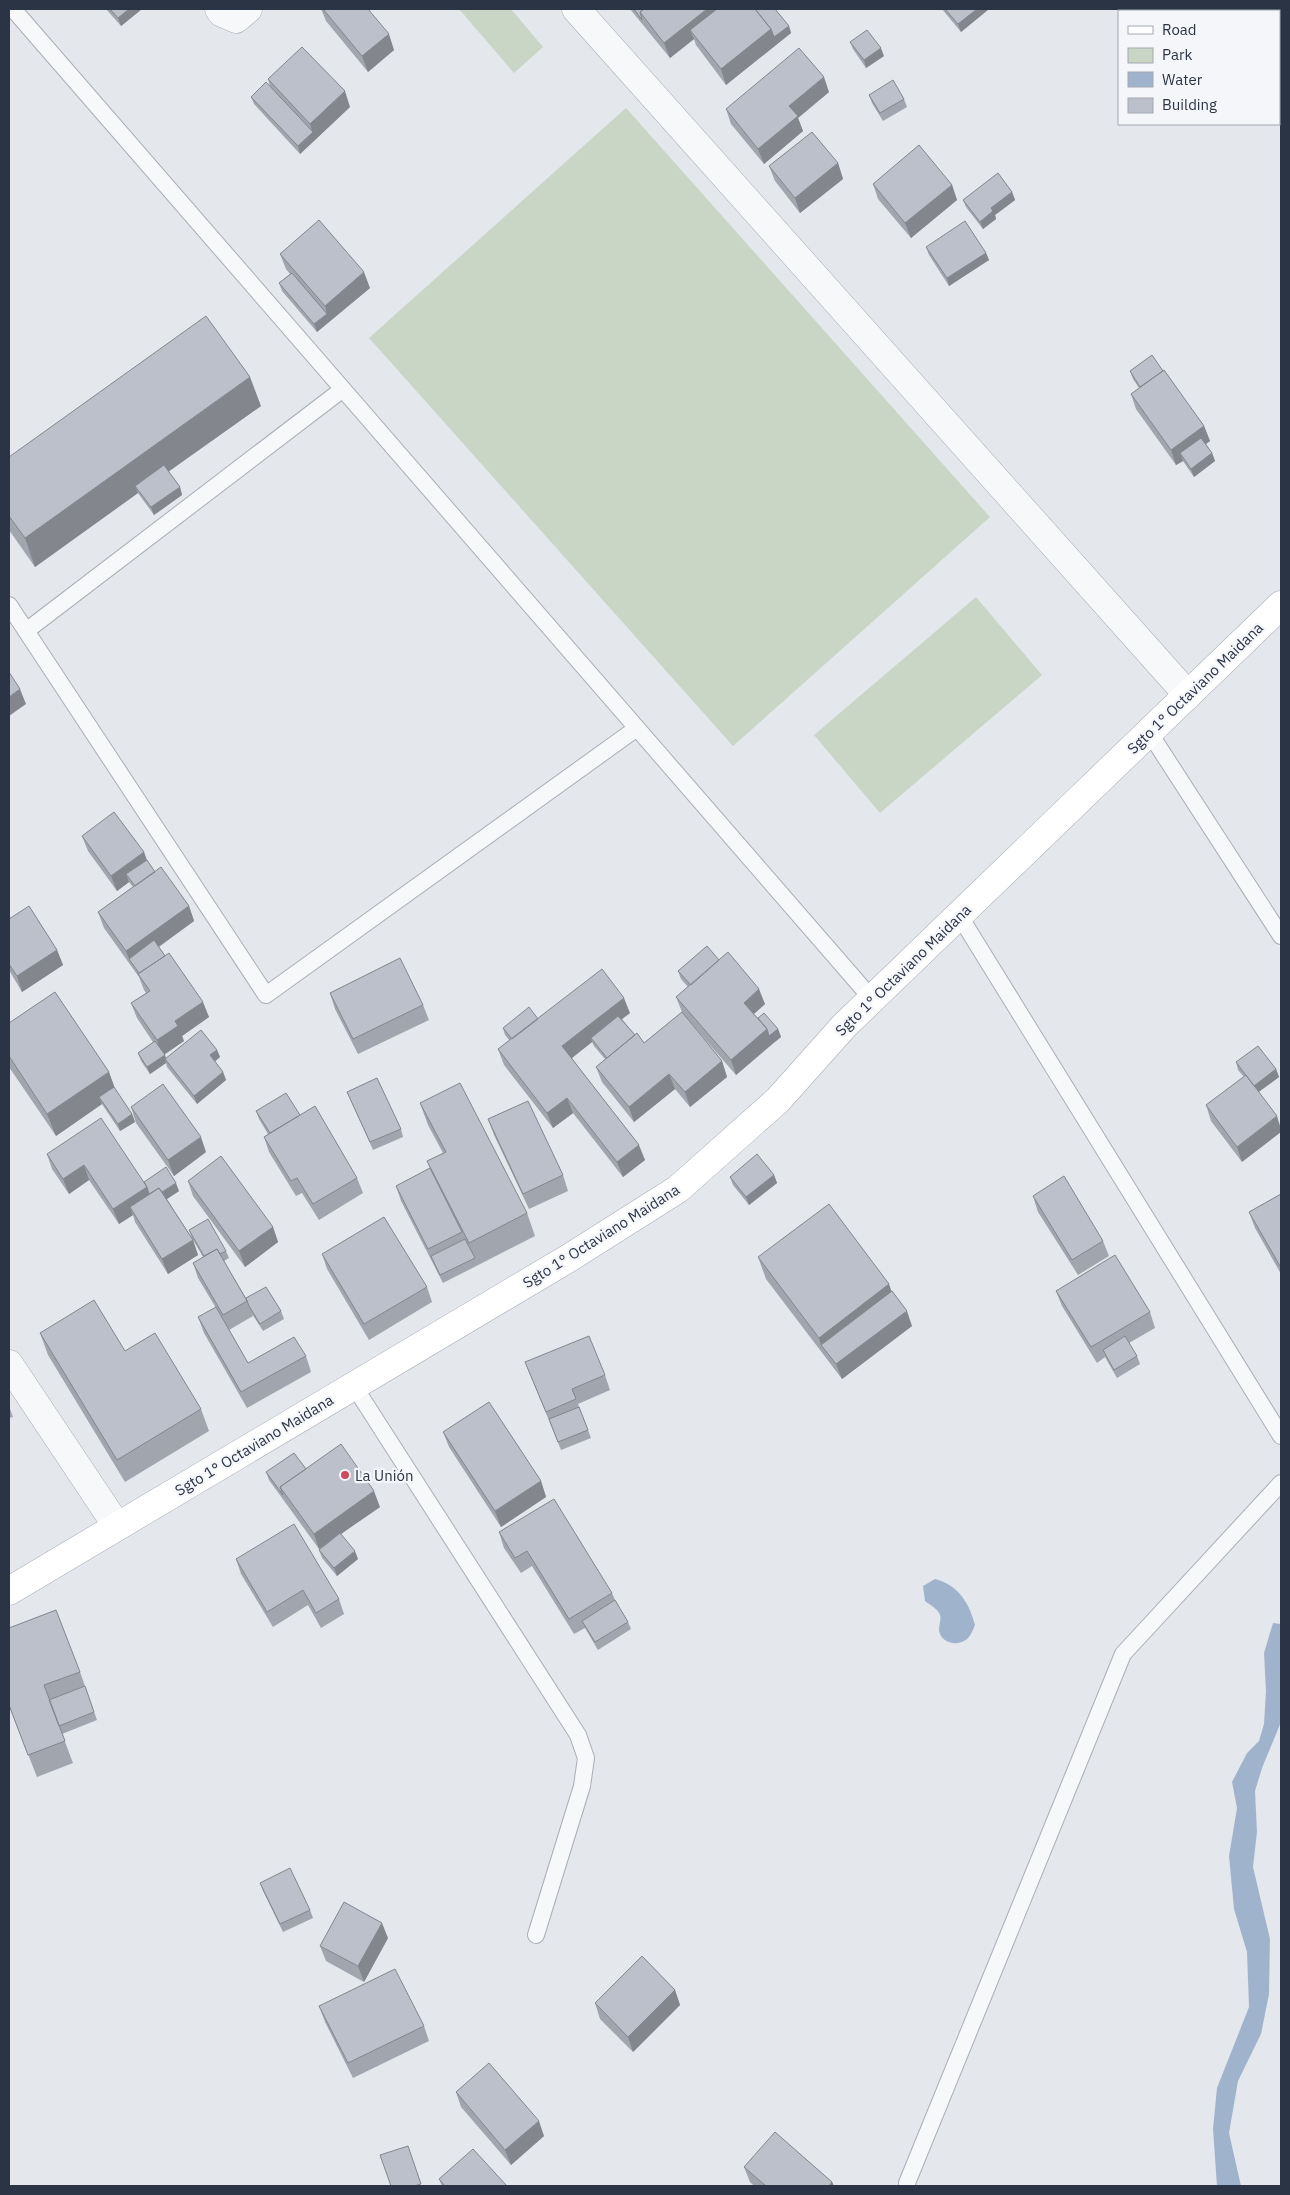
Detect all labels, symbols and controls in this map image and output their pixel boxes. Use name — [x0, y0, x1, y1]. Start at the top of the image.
legend — [1118, 10, 1280, 125]
text: Road — [1162, 20, 1197, 39]
text: Park — [1162, 45, 1192, 64]
text: Water — [1162, 70, 1203, 89]
text: Building — [1162, 95, 1217, 114]
street label: Sgto 1° Octaviano Maidana — [1123, 618, 1267, 758]
street label: Sgto 1° Octaviano Maidana — [831, 900, 975, 1040]
street label: Sgto 1° Octaviano Maidana — [519, 1180, 683, 1292]
street label: Sgto 1° Octaviano Maidana — [171, 1390, 337, 1500]
place label: La Unión — [355, 1466, 413, 1485]
marker: La Unión — [339, 1469, 351, 1481]

